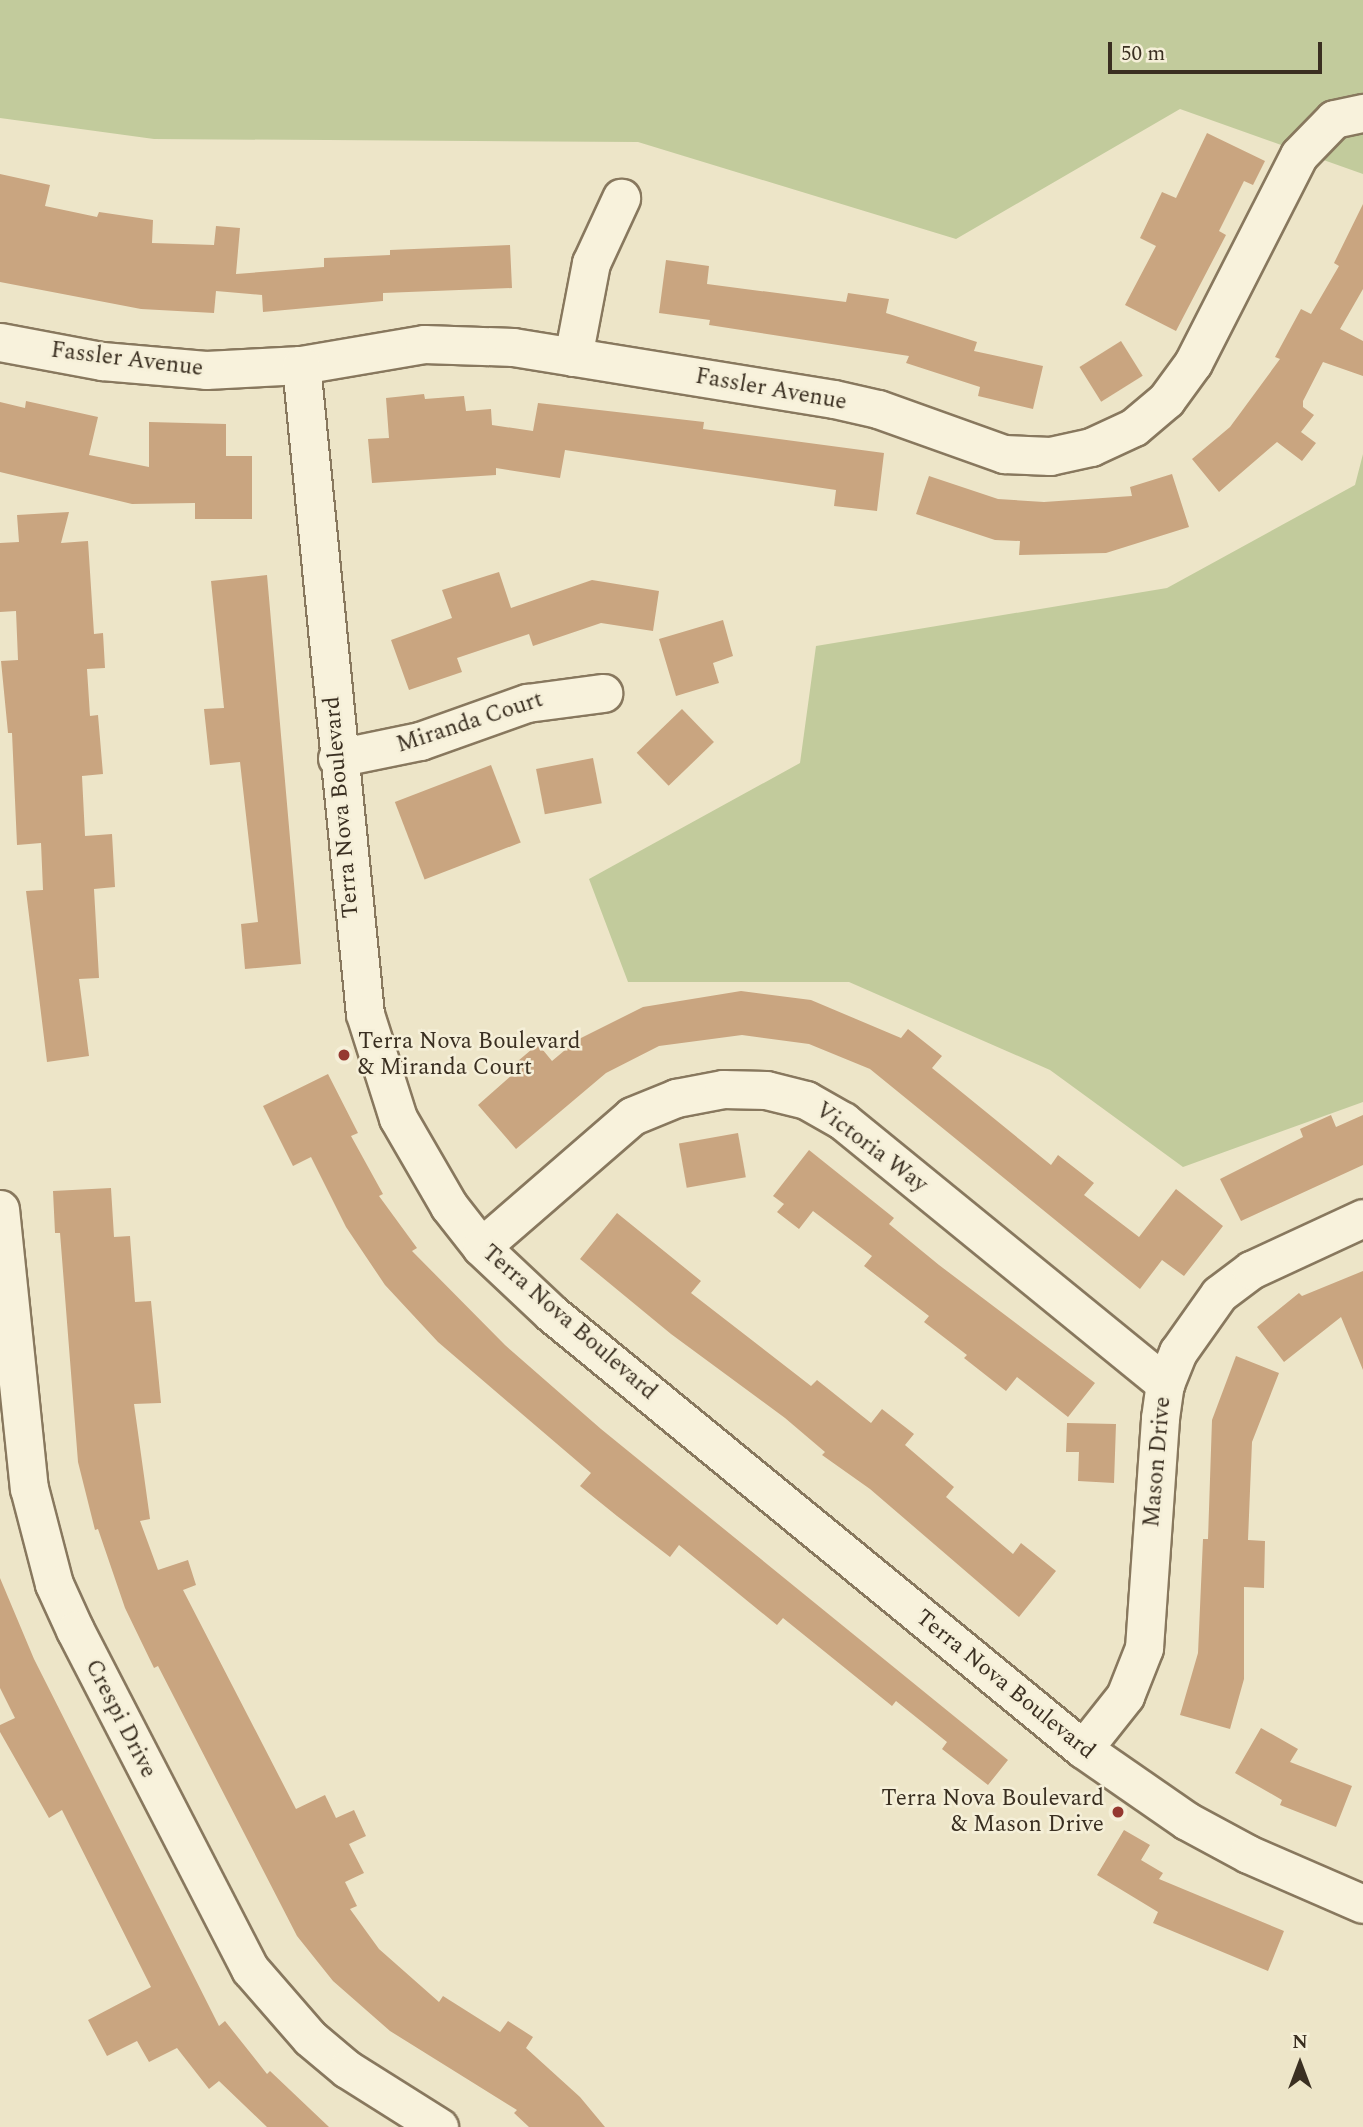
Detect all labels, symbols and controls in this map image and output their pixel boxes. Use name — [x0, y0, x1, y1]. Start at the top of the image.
scale bar — [1111, 28, 1324, 72]
text: 50 m — [1121, 38, 1165, 70]
street label: Fassler Avenue — [49, 337, 205, 383]
street label: Fassler Avenue — [693, 363, 849, 417]
street label: Miranda Court — [393, 686, 547, 760]
street label: Terra Nova Boulevard — [319, 695, 365, 919]
place label: Terra Nova Boulevard & Miranda Court — [358, 1028, 581, 1082]
marker: Terra Nova Boulevard & Miranda Court — [336, 1047, 352, 1063]
street label: Victoria Way — [809, 1097, 933, 1199]
street label: Terra Nova Boulevard — [476, 1240, 662, 1406]
street label: Mason Drive — [1139, 1395, 1177, 1529]
street label: Terra Nova Boulevard — [910, 1604, 1100, 1766]
street label: Crespi Drive — [78, 1655, 162, 1783]
place label: Terra Nova Boulevard & Mason Drive — [881, 1785, 1104, 1839]
marker: Terra Nova Boulevard & Mason Drive — [1110, 1804, 1126, 1820]
text: N — [1292, 2028, 1308, 2057]
north arrow — [1265, 2029, 1335, 2099]

